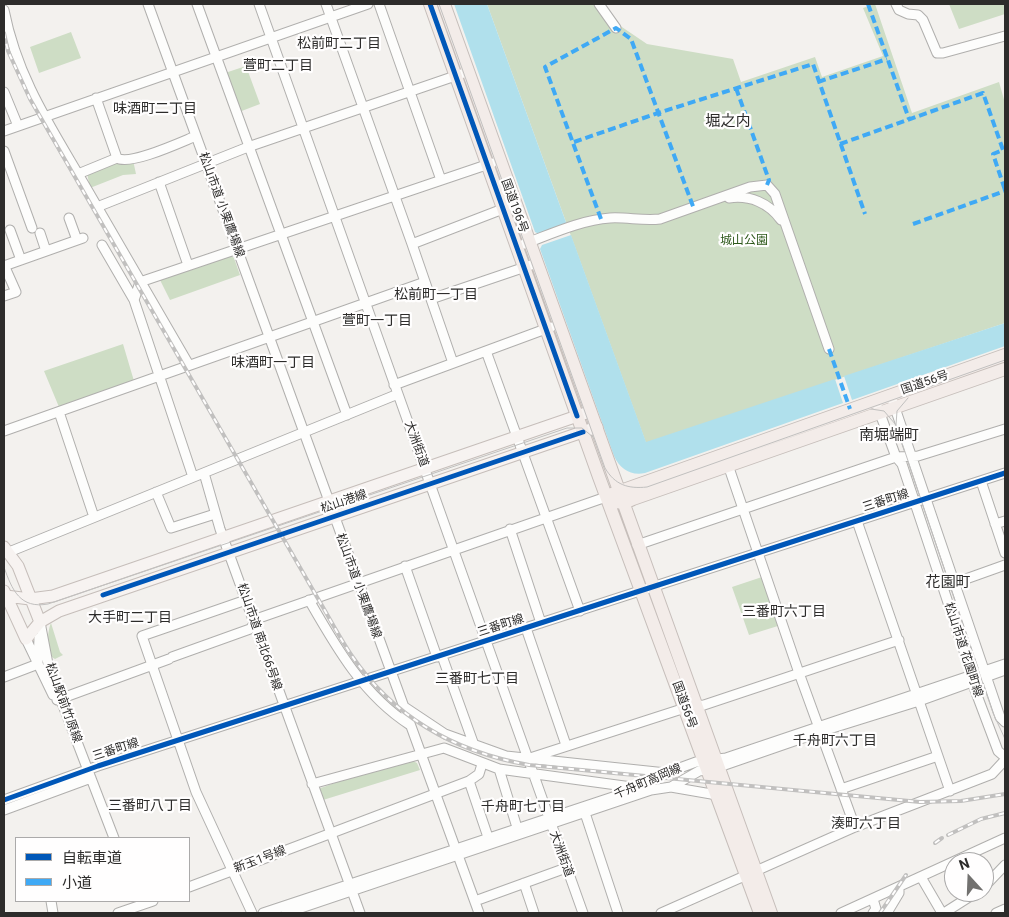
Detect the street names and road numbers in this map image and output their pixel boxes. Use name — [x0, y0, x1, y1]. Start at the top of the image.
street label: 松山市道 小栗鷹場線 — [195, 150, 247, 260]
street label: 国道196号 — [498, 177, 530, 235]
street label: 国道56号 — [899, 368, 951, 398]
street label: 大洲街道 — [401, 419, 431, 469]
street label: 松山港線 — [319, 487, 369, 517]
street label: 三番町線 — [861, 487, 911, 515]
street label: 松山市道 小栗鷹場線 — [332, 531, 384, 641]
street label: 松山市道 南北66号線 — [234, 581, 284, 693]
street label: 松山市道 花園町線 — [941, 601, 985, 699]
street label: 三番町線 — [476, 612, 526, 640]
street label: 松山駅前竹原線 — [42, 661, 84, 745]
street label: 国道56号 — [669, 679, 699, 731]
street label: 三番町線 — [91, 736, 141, 764]
street label: 千舟町高岡線 — [612, 761, 684, 803]
street label: 大洲街道 — [546, 829, 576, 879]
street label: 新玉1号線 — [232, 843, 288, 877]

